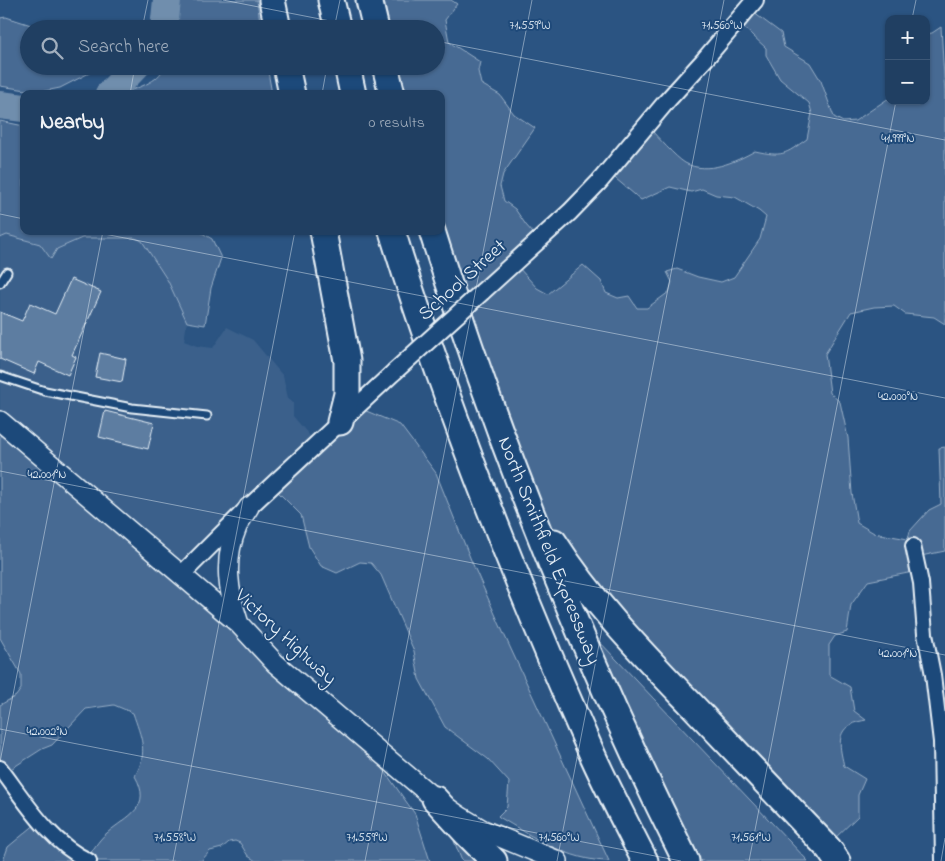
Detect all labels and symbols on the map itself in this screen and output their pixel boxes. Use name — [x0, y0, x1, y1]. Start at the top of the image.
text: 71.559°W — [509, 17, 551, 35]
text: 71.560°W — [701, 17, 743, 35]
text: 41.999°N — [881, 130, 915, 148]
street label: School Street — [412, 233, 514, 329]
text: 42.000°N — [878, 388, 918, 406]
street label: North Smithfield Expressway — [489, 433, 607, 669]
text: 42.001°N — [28, 466, 66, 484]
street label: Victory Highway — [226, 582, 343, 694]
text: 42.001°N — [879, 645, 917, 663]
text: 42.002°N — [26, 723, 68, 741]
text: 71.558°W — [154, 829, 196, 847]
text: 71.559°W — [346, 829, 388, 847]
text: 71.560°W — [538, 829, 580, 847]
text: 71.561°W — [731, 829, 771, 847]

